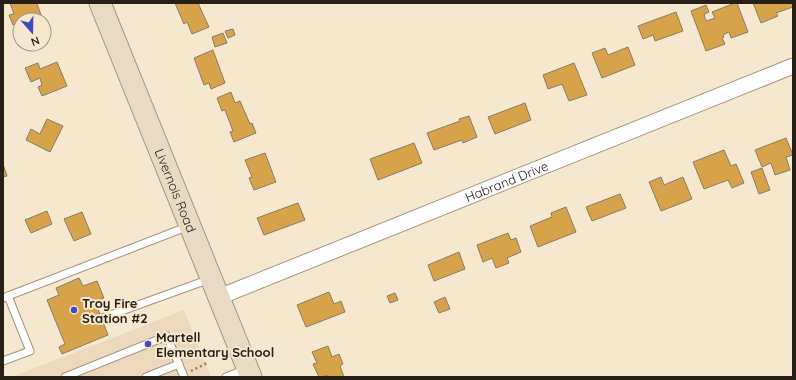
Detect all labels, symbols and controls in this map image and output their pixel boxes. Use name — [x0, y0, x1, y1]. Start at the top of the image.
north arrow — [12, 12, 52, 52]
text: N — [29, 33, 42, 49]
street label: Livernois Road — [152, 146, 200, 235]
street label: Habrand Drive — [463, 157, 550, 205]
place label: Troy Fire Station #2 — [82, 295, 148, 326]
marker: Troy Fire Station #2 — [69, 305, 79, 315]
place label: Martell Elementary School — [156, 329, 274, 360]
marker: Martell Elementary School — [143, 339, 153, 349]

